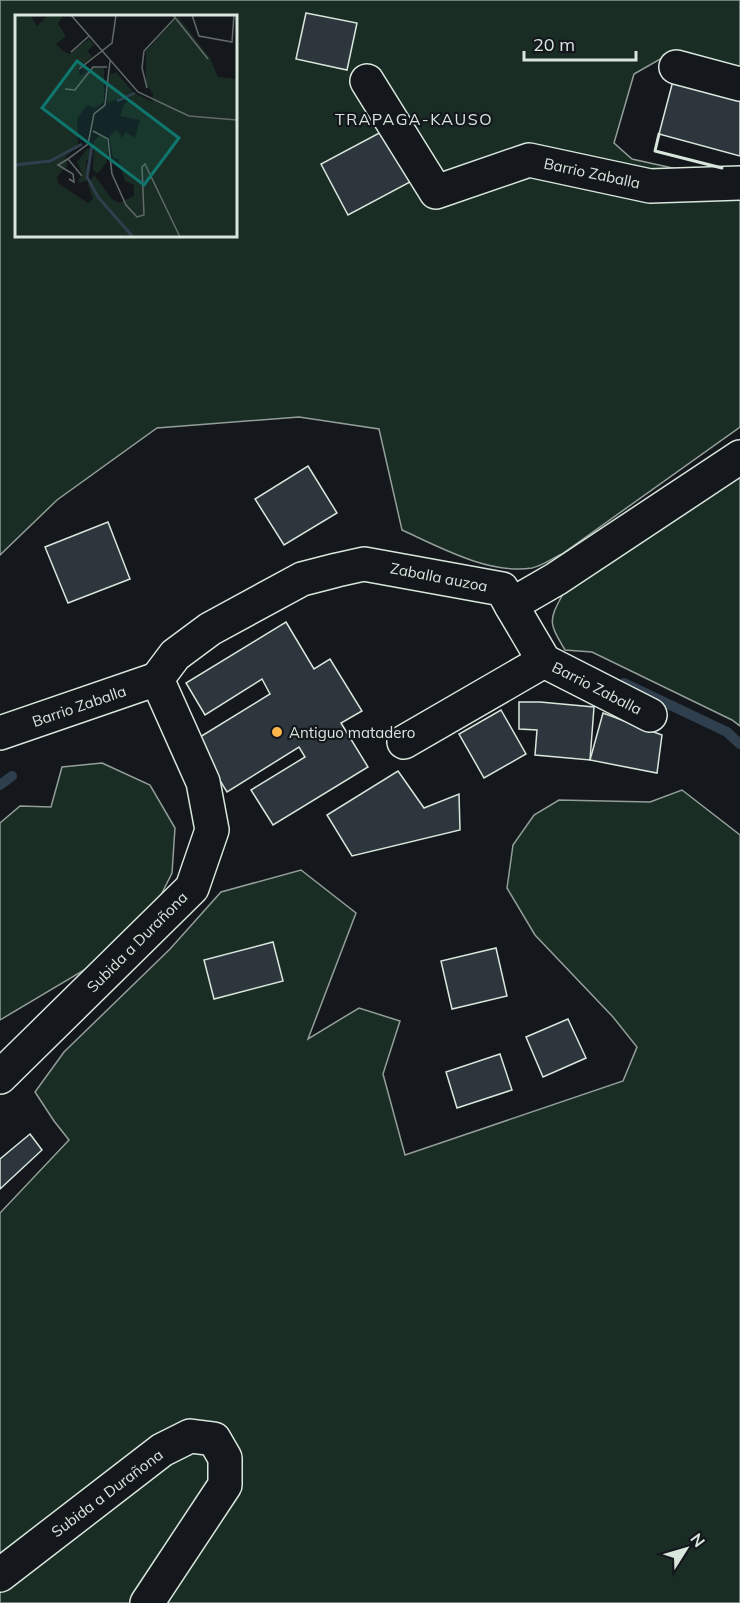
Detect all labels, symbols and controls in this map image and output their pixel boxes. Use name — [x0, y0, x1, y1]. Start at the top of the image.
inset map — [15, 15, 237, 237]
scale bar — [524, 24, 636, 62]
text: 20 m — [533, 33, 575, 56]
district label: TRAPAGA-KAUSO — [335, 109, 493, 129]
street label: Barrio Zaballa — [542, 154, 642, 192]
street label: Zaballa auzoa — [389, 558, 489, 596]
street label: Barrio Zaballa — [549, 657, 645, 719]
street label: Barrio Zaballa — [30, 681, 128, 731]
place label: Antiguo matadero — [289, 723, 415, 742]
marker: Antiguo matadero — [270, 725, 284, 739]
street label: Subida a Durañona — [83, 888, 191, 996]
street label: Subida a Durañona — [47, 1445, 167, 1541]
north arrow — [656, 1519, 716, 1579]
text: N — [686, 1529, 710, 1551]

